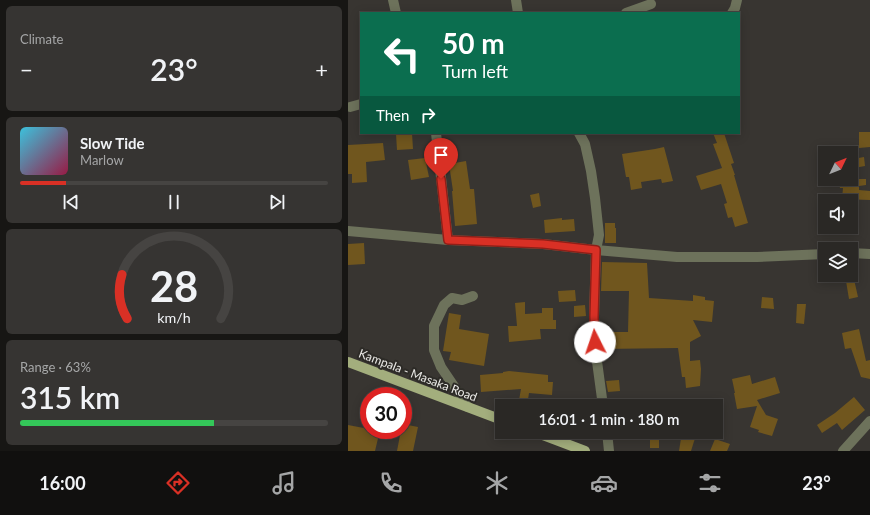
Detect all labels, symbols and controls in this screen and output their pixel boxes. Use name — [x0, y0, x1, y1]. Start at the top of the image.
text: 50 m — [442, 26, 505, 60]
icon: left — [376, 28, 428, 80]
text: Climate — [20, 31, 63, 47]
text: 23° — [150, 51, 198, 87]
text: − — [20, 56, 33, 83]
text: + — [315, 56, 328, 83]
text: Turn left — [442, 60, 508, 82]
icon: right — [417, 104, 439, 126]
text: Then — [376, 106, 409, 124]
text: Slow Tide — [80, 134, 145, 152]
pin — [424, 138, 458, 179]
icon: arrive — [430, 144, 452, 166]
north arrow — [818, 146, 858, 186]
map controls — [818, 146, 858, 282]
text: Marlow — [80, 152, 124, 168]
icon: previous — [60, 191, 82, 213]
icon: pause — [163, 191, 185, 213]
icon: next — [266, 191, 288, 213]
button: sound — [818, 194, 858, 234]
button: layers — [818, 242, 858, 282]
text: 28 — [150, 261, 198, 311]
text: km/h — [157, 309, 191, 326]
position arrow — [574, 321, 616, 363]
street label: Kampala - Masaka Road — [357, 345, 479, 405]
text: Range · 63% — [20, 359, 91, 375]
text: 315 km — [20, 379, 120, 415]
speed limit sign: 30 — [360, 387, 412, 439]
text: 16:01 · 1 min · 180 m — [539, 410, 679, 428]
icon: directions — [164, 469, 192, 497]
icon: music — [270, 469, 298, 497]
icon: phone — [377, 469, 405, 497]
icon: climate — [483, 469, 511, 497]
icon: car — [590, 469, 618, 497]
icon: filters — [696, 469, 724, 497]
text: 16:00 — [39, 472, 86, 494]
text: 23° — [802, 472, 831, 494]

